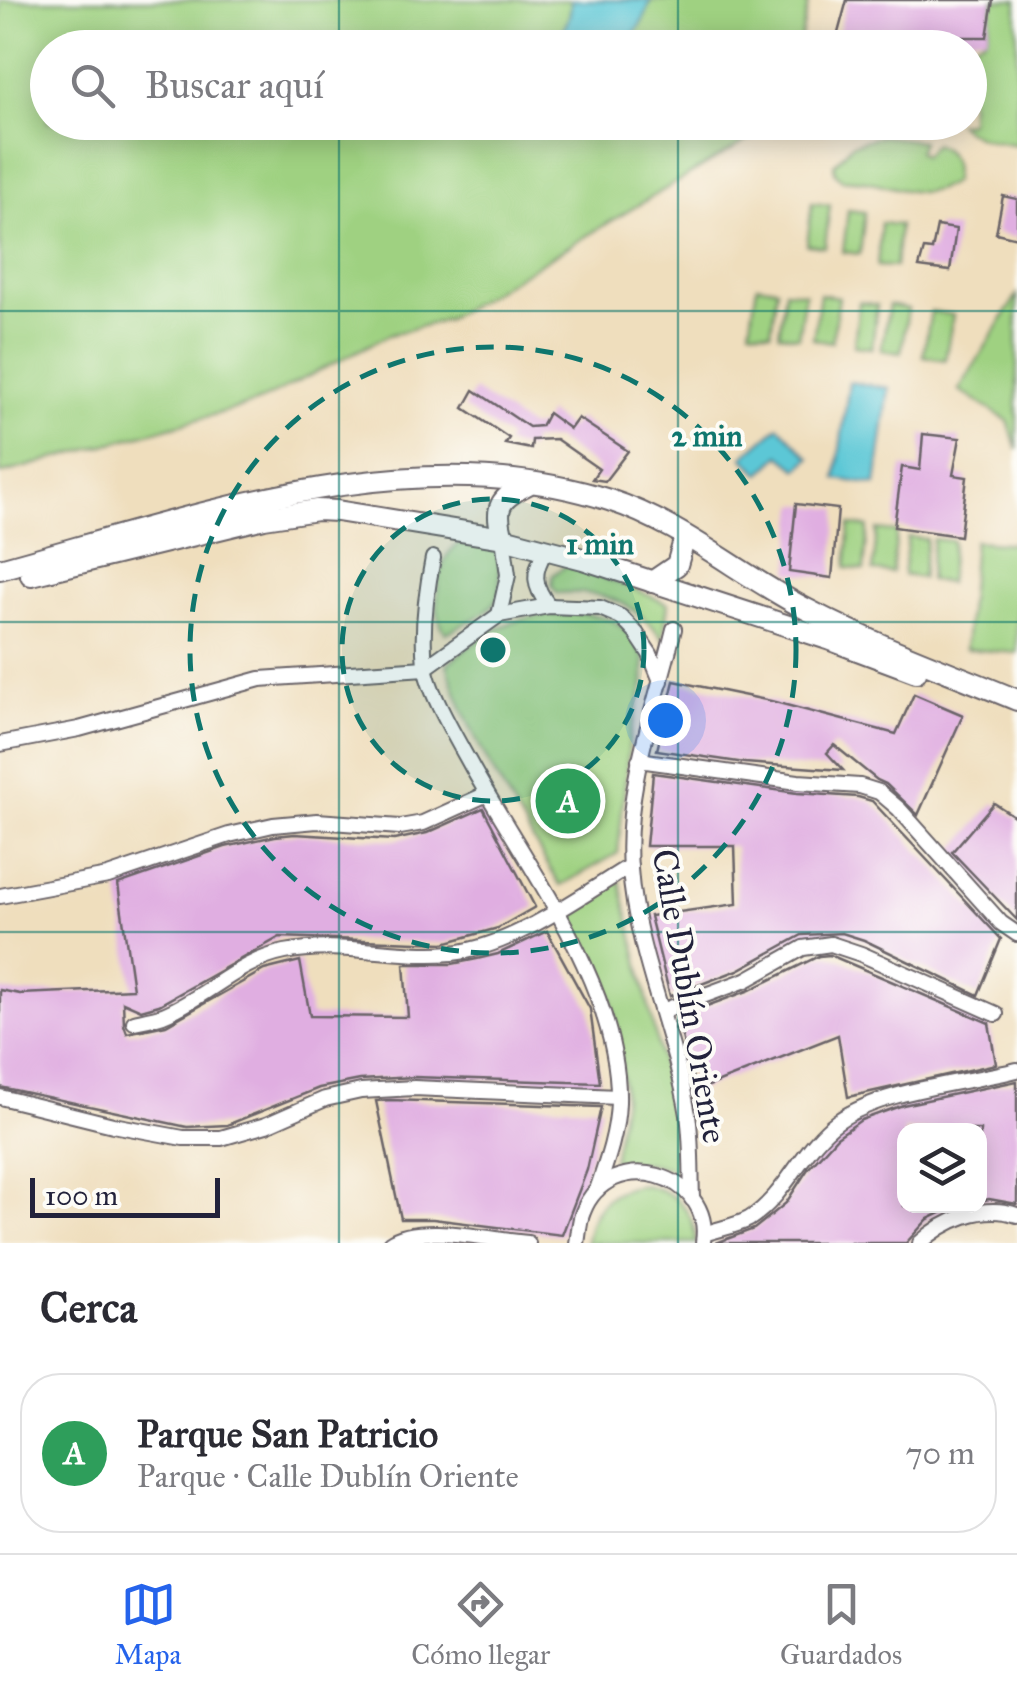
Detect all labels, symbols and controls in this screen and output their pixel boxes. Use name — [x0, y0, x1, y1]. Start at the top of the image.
search box — [30, 30, 987, 140]
icon: search — [65, 58, 120, 113]
text: Buscar aquí — [145, 62, 324, 108]
text: 2 min — [672, 418, 743, 454]
text: 1 min — [566, 526, 635, 562]
centre of rings — [475, 632, 511, 668]
your location — [640, 695, 691, 746]
pin: A — [536, 764, 600, 838]
street label: Calle Dublín Oriente — [642, 846, 737, 1146]
map controls — [897, 1123, 987, 1213]
button: layers — [897, 1123, 987, 1213]
scale bar — [30, 1173, 220, 1218]
text: 100 m — [45, 1178, 118, 1213]
text: Cerca — [40, 1282, 137, 1334]
text: Parque San Patricio — [137, 1411, 438, 1457]
text: A — [64, 1434, 85, 1473]
text: 70 m — [906, 1434, 975, 1473]
text: Parque · Calle Dublín Oriente — [137, 1457, 519, 1496]
tab: Mapa — [115, 1577, 181, 1672]
tab: Cómo llegar — [411, 1577, 550, 1672]
tab: Guardados — [780, 1577, 902, 1672]

